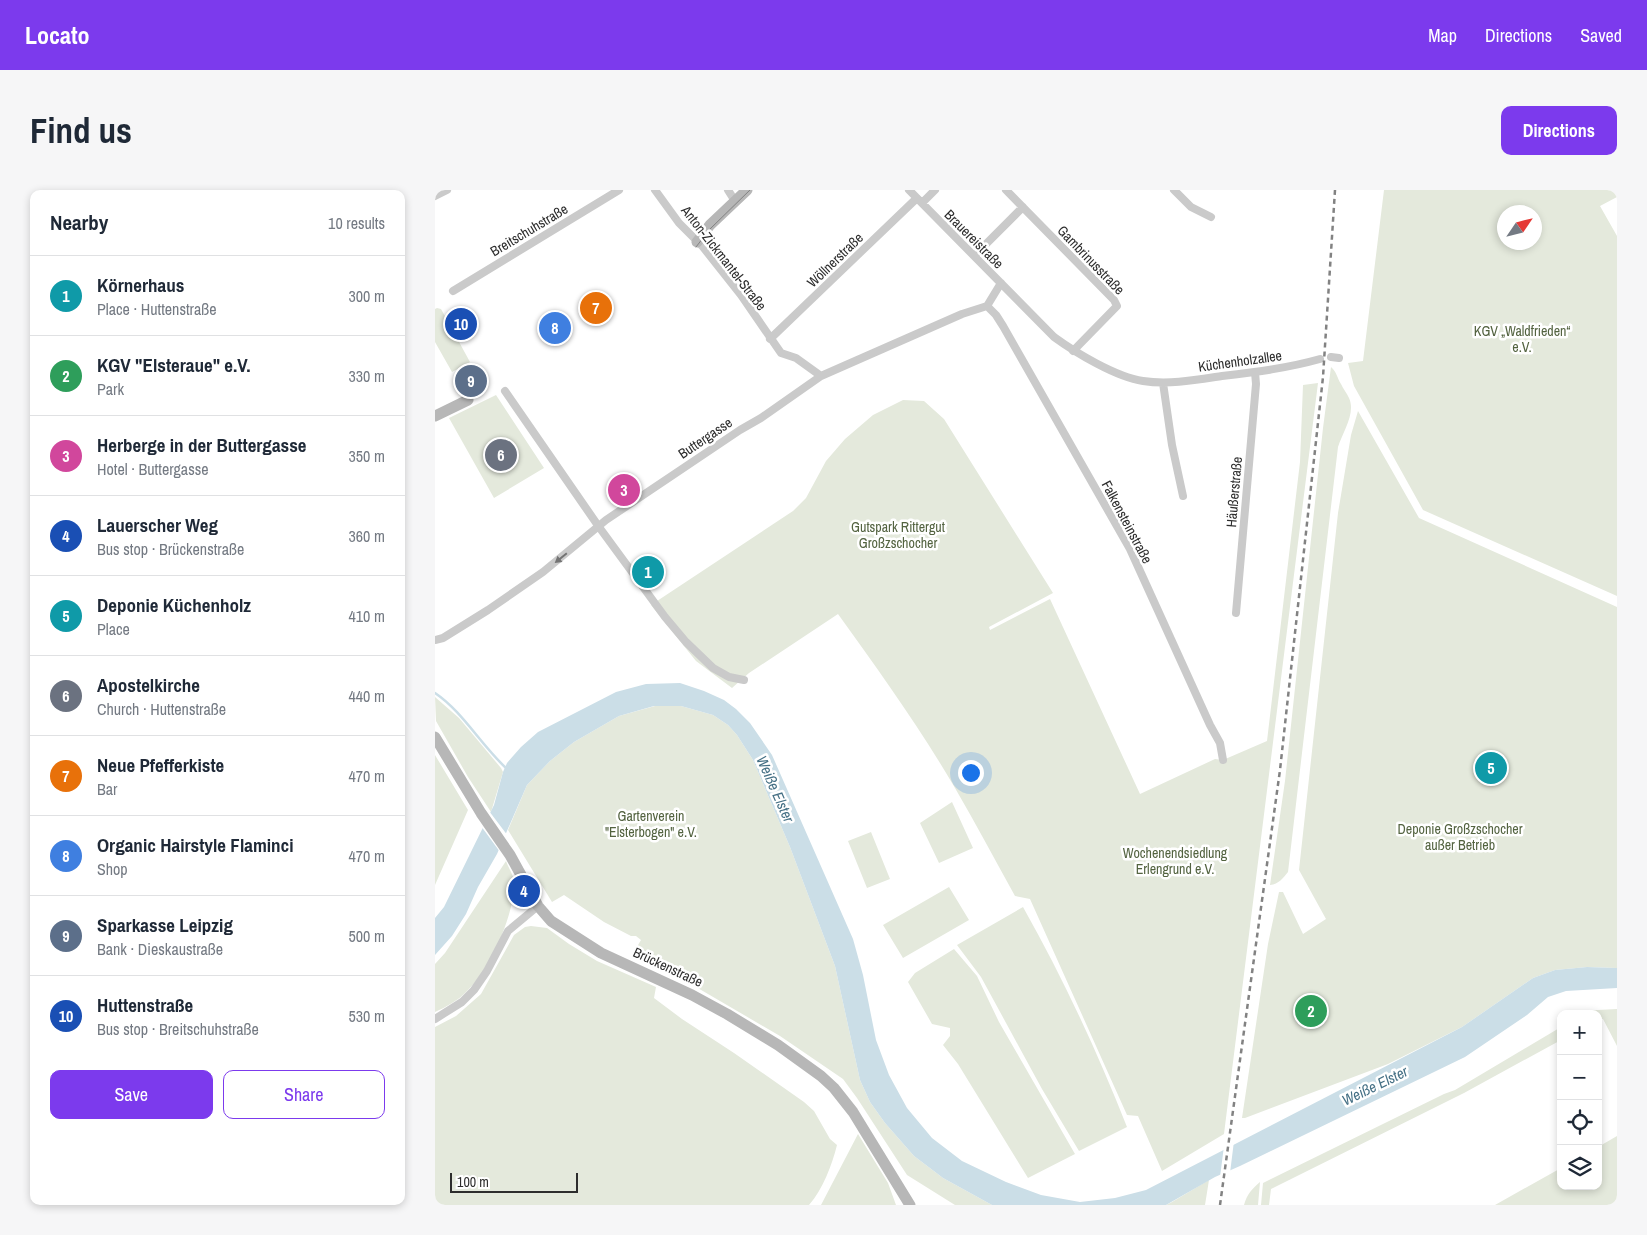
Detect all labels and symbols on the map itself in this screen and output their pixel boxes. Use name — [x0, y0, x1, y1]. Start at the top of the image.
street label: Breitschuhstraße — [487, 200, 571, 260]
street label: Anton-Zickmantel-Straße — [677, 201, 771, 314]
north arrow — [1497, 205, 1542, 250]
street label: Brauereistraße — [941, 206, 1007, 272]
street label: Gambrinusstraße — [1053, 222, 1129, 298]
street label: Wöllnerstraße — [803, 229, 867, 291]
pin: 7 — [580, 289, 612, 327]
pin: 10 — [445, 305, 477, 343]
pin: 8 — [539, 309, 571, 347]
park label: KGV „Waldfrieden“ e.V. — [1474, 322, 1570, 356]
street label: Küchenholzallee — [1197, 346, 1283, 376]
pin: 9 — [455, 362, 487, 400]
street label: Buttergasse — [675, 413, 735, 463]
pin: 6 — [485, 436, 517, 474]
street label: Häußerstraße — [1222, 456, 1246, 528]
pin: 3 — [608, 471, 640, 509]
street label: Falkensteinstraße — [1098, 477, 1156, 567]
park label: Gutspark Rittergut Großzschocher — [851, 518, 945, 552]
one-way arrow — [555, 552, 568, 563]
pin: 1 — [632, 553, 664, 591]
pin: 5 — [1475, 749, 1507, 787]
water label: Weiße Elster — [751, 752, 800, 826]
your location — [958, 760, 984, 786]
park label: Gartenverein "Elsterbogen" e.V. — [605, 807, 697, 841]
park label: Deponie Großzschocher außer Betrieb — [1397, 820, 1523, 854]
park label: Wochenendsiedlung Erlengrund e.V. — [1123, 844, 1228, 878]
pin: 4 — [508, 872, 540, 910]
street label: Brückenstraße — [630, 943, 706, 991]
pin: 2 — [1295, 992, 1327, 1030]
water label: Weiße Elster — [1338, 1060, 1412, 1111]
scale bar — [450, 1170, 577, 1193]

